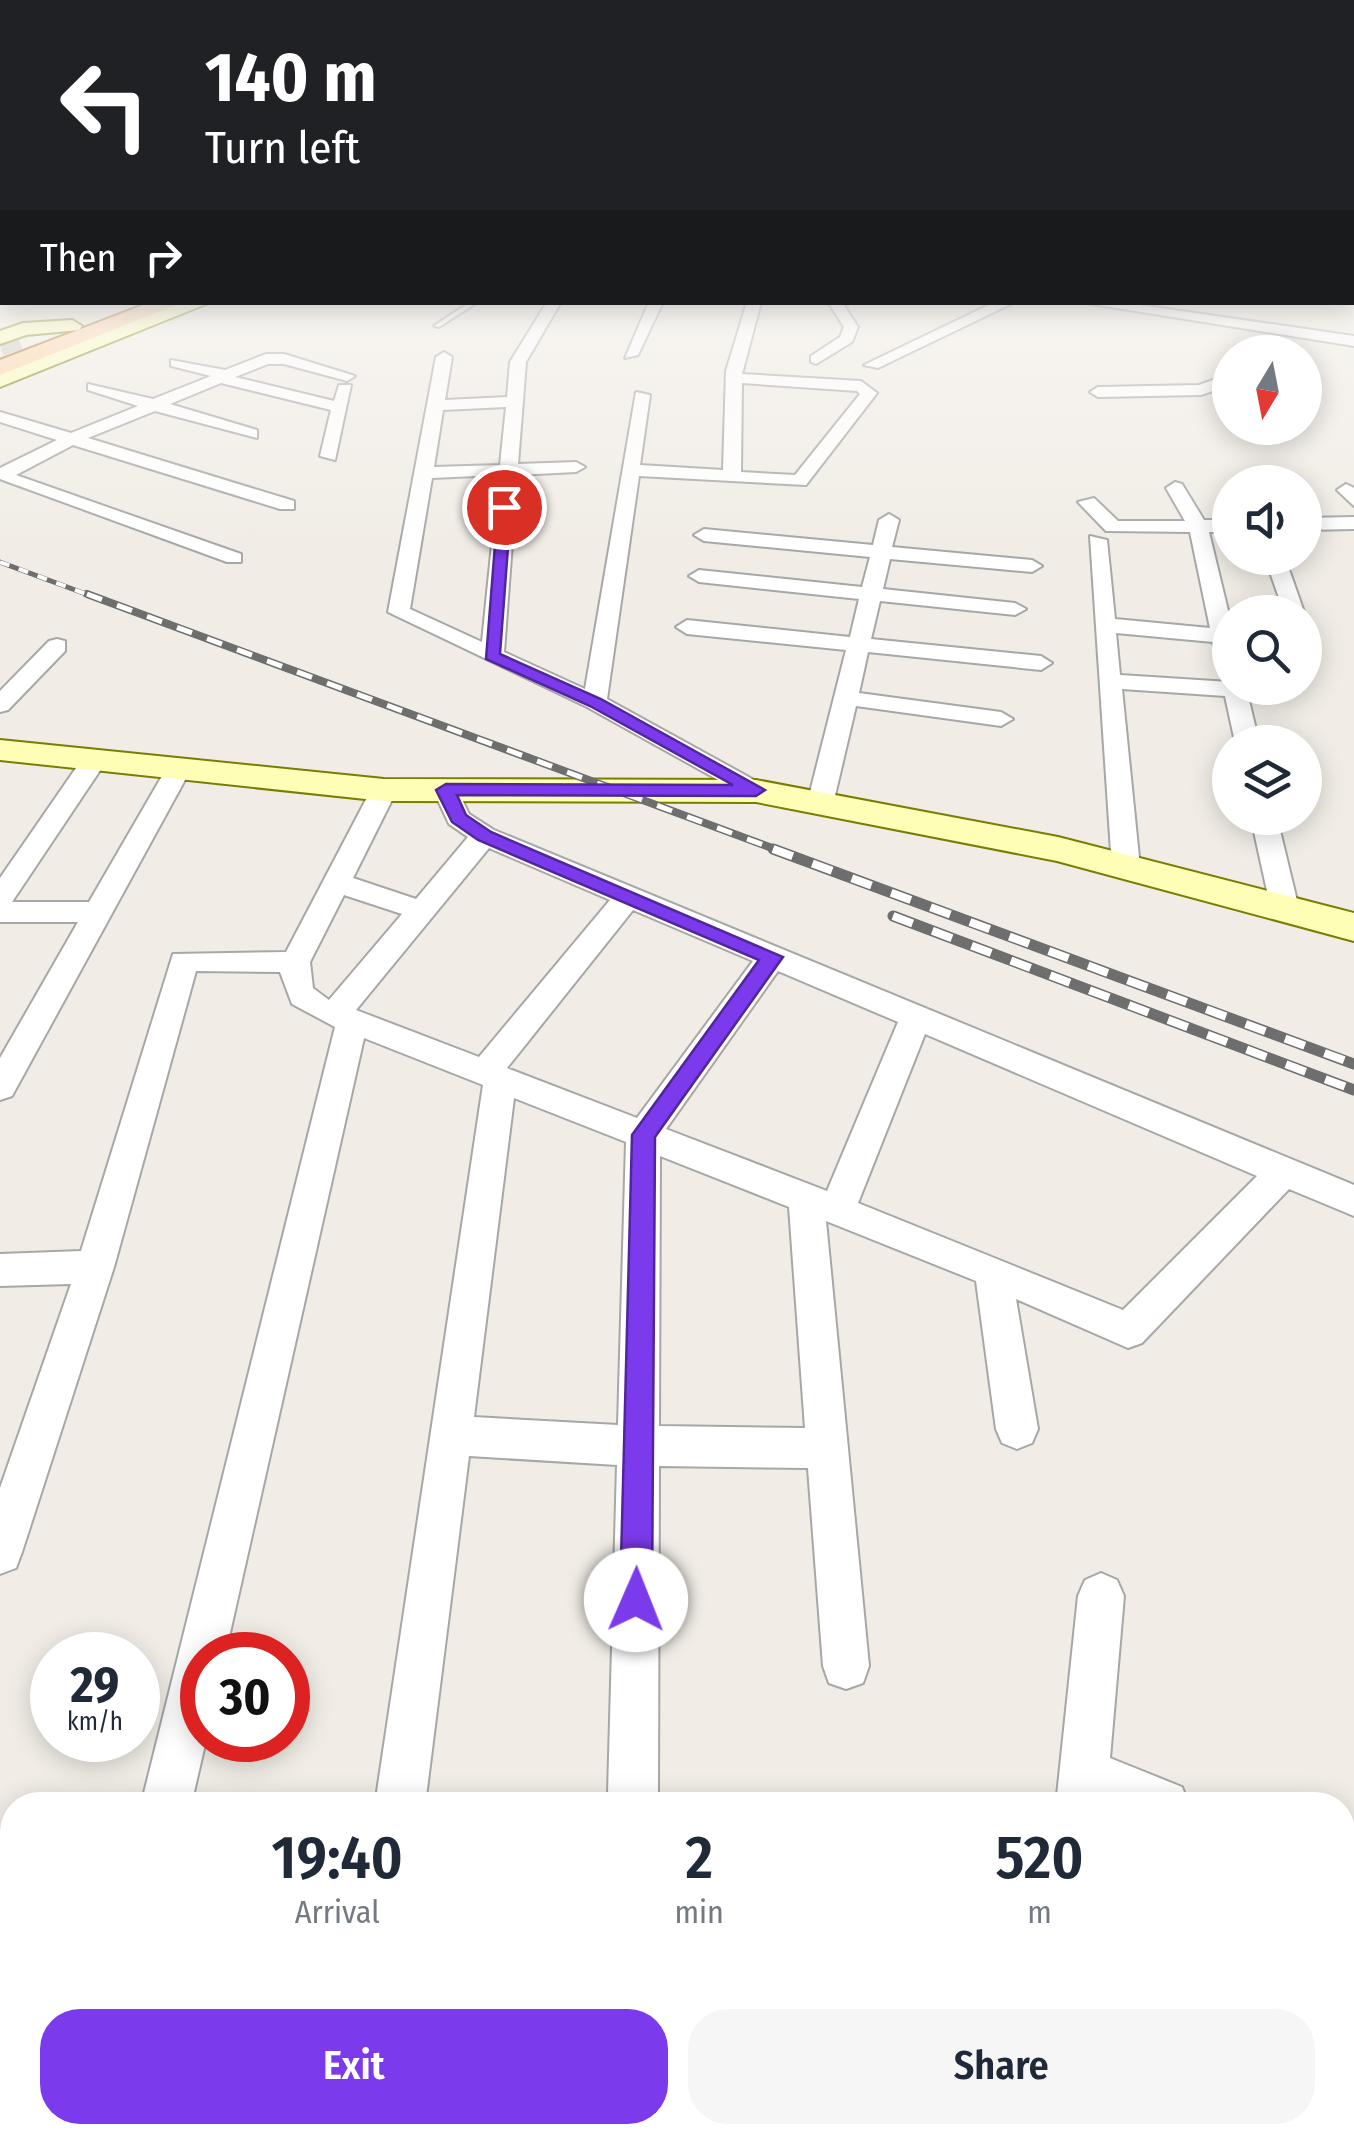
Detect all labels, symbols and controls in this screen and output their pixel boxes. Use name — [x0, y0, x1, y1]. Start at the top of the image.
text: 140 m — [205, 36, 377, 120]
icon: left — [40, 40, 170, 170]
text: Turn left — [205, 121, 360, 175]
icon: right — [136, 230, 191, 285]
text: Then — [40, 235, 116, 281]
north arrow — [1212, 335, 1322, 445]
map controls — [1212, 335, 1322, 835]
pin — [462, 465, 547, 550]
button: sound — [1212, 465, 1322, 575]
icon: arrive — [477, 480, 532, 535]
button: search — [1212, 595, 1322, 705]
button: layers — [1212, 725, 1322, 835]
position arrow — [584, 1548, 688, 1652]
speed limit sign: 30 — [180, 1632, 310, 1762]
text: 29 — [71, 1655, 119, 1715]
text: km/h — [67, 1707, 123, 1737]
text: 19:40 — [271, 1822, 403, 1894]
text: 2 — [685, 1822, 713, 1894]
text: 520 — [995, 1822, 1084, 1894]
text: Arrival — [295, 1893, 380, 1931]
text: min — [674, 1893, 724, 1931]
text: m — [1027, 1893, 1052, 1931]
button: Exit — [40, 2009, 668, 2124]
button: Share — [688, 2009, 1315, 2124]

